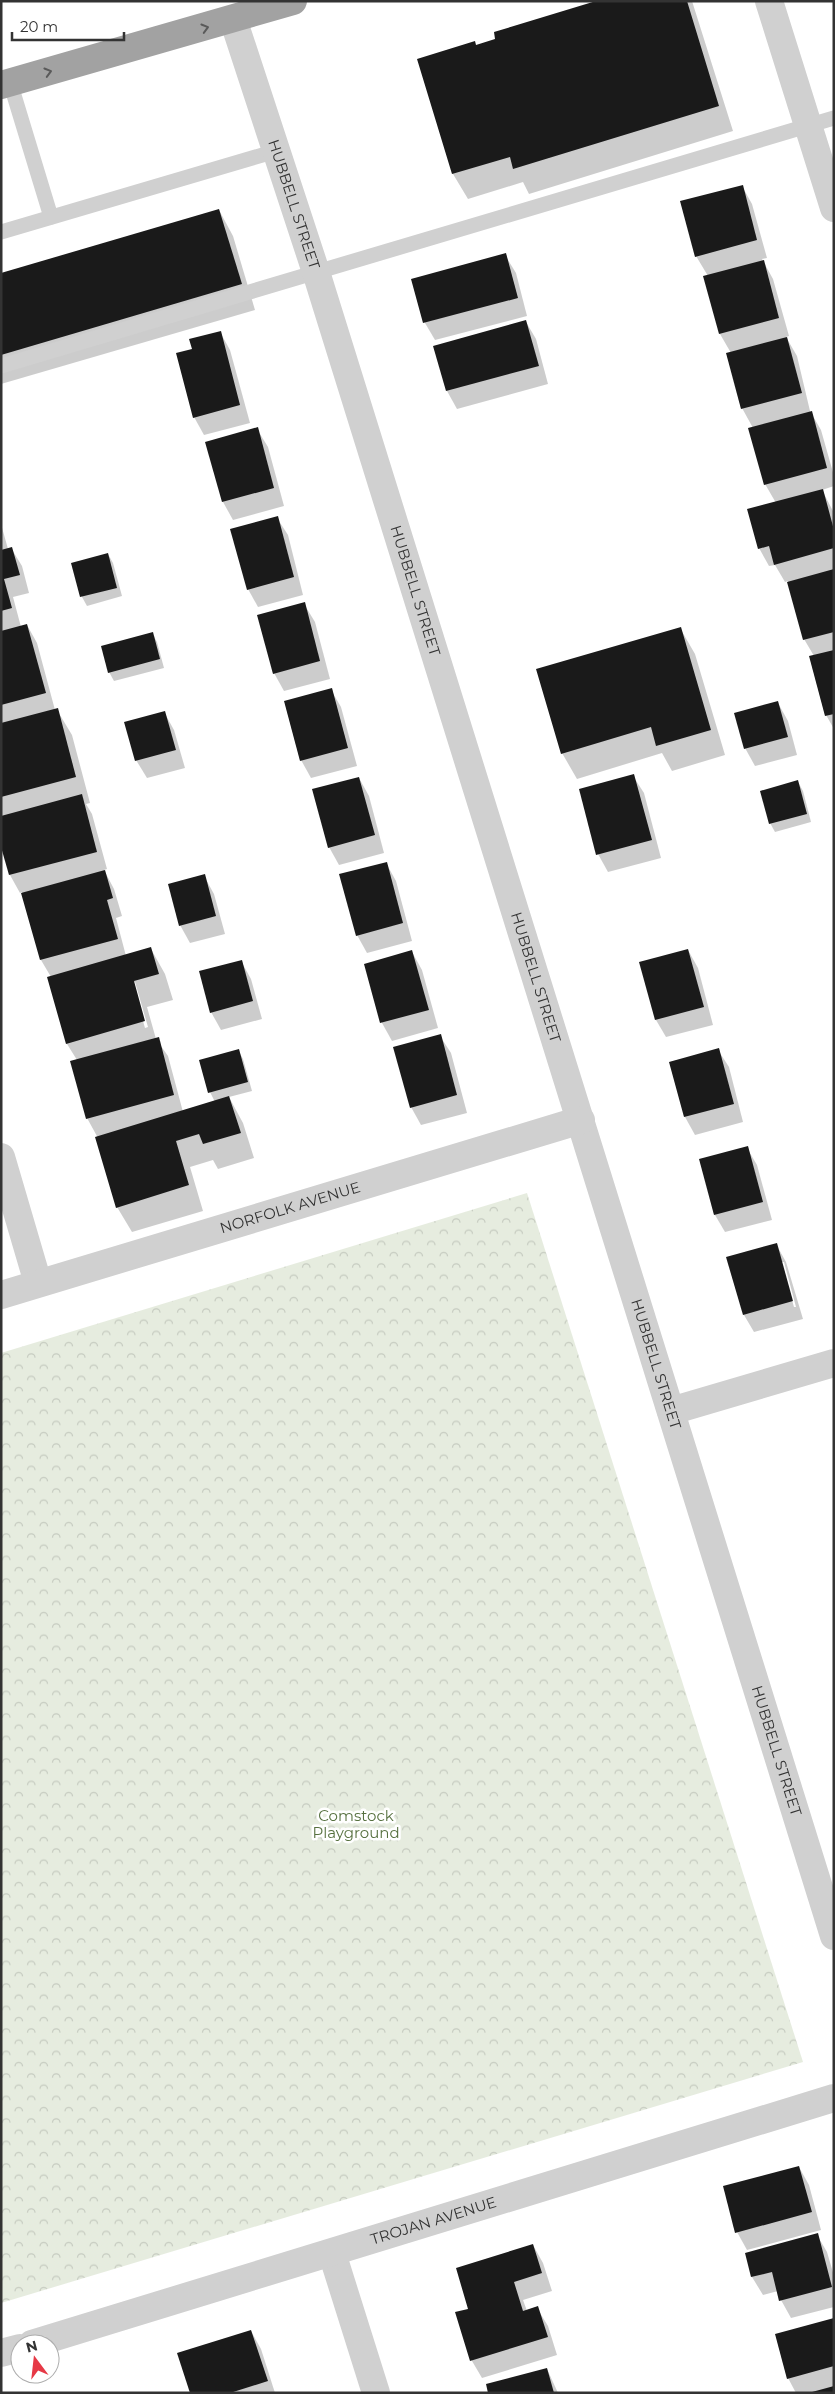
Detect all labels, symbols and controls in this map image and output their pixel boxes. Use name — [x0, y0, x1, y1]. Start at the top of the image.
scale bar — [12, 10, 125, 42]
text: 20 m — [20, 17, 58, 36]
one-way arrow — [200, 23, 208, 33]
one-way arrow — [44, 67, 52, 77]
street label: HUBBELL STREET — [264, 137, 325, 272]
street label: HUBBELL STREET — [386, 523, 445, 658]
street label: HUBBELL STREET — [507, 910, 565, 1045]
street label: NORFOLK AVENUE — [217, 1177, 362, 1237]
street label: HUBBELL STREET — [627, 1296, 686, 1432]
street label: HUBBELL STREET — [748, 1683, 806, 1819]
park label: Comstock Playground — [312, 1806, 400, 1842]
street label: TROJAN AVENUE — [368, 2192, 499, 2249]
north arrow — [10, 2334, 60, 2384]
text: N — [24, 2336, 39, 2357]

